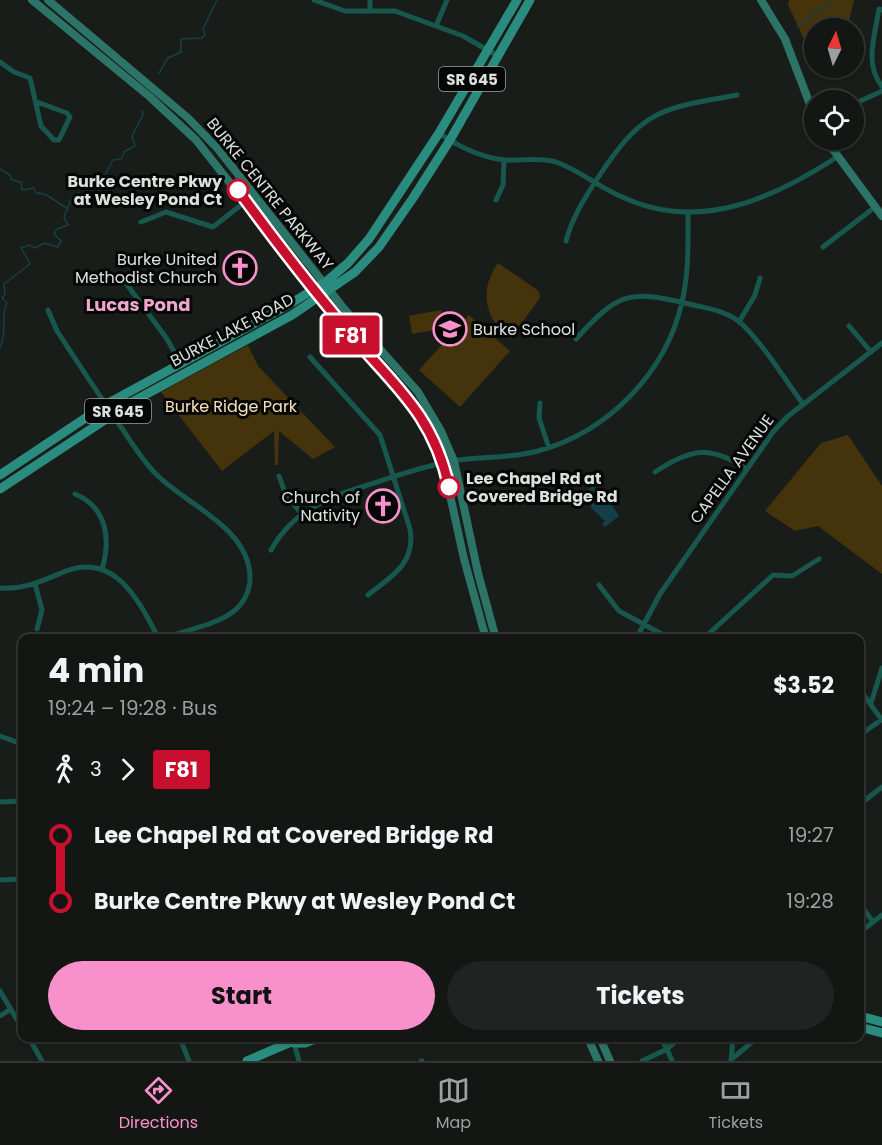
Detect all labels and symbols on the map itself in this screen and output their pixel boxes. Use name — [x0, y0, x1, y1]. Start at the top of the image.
north arrow — [804, 18, 864, 78]
road number: SR 645 — [439, 67, 505, 91]
street label: BURKE CENTRE PARKWAY — [201, 113, 339, 276]
place label: Burke Centre Pkwy at Wesley Pond Ct — [67, 170, 223, 211]
marker: Burke Centre Pkwy at Wesley Pond Ct — [227, 179, 249, 201]
place label: Burke United Methodist Church — [75, 248, 217, 289]
church icon: Burke United Methodist Church — [222, 250, 258, 286]
street label: BURKE LAKE ROAD — [166, 288, 298, 372]
district label: Lucas Pond — [86, 292, 190, 317]
school or university icon: Burke School — [432, 311, 468, 347]
line badge: F81 — [316, 316, 386, 354]
place label: Burke School — [473, 318, 575, 341]
park label: Burke Ridge Park — [165, 395, 298, 418]
road number: SR 645 — [85, 399, 151, 423]
street label: CAPELLA AVENUE — [685, 410, 779, 528]
place label: Lee Chapel Rd at Covered Bridge Rd — [466, 467, 618, 508]
marker: Lee Chapel Rd at Covered Bridge Rd — [438, 476, 460, 498]
place label: Church of Nativity — [281, 486, 360, 527]
church icon: Church of Nativity — [365, 488, 401, 524]

